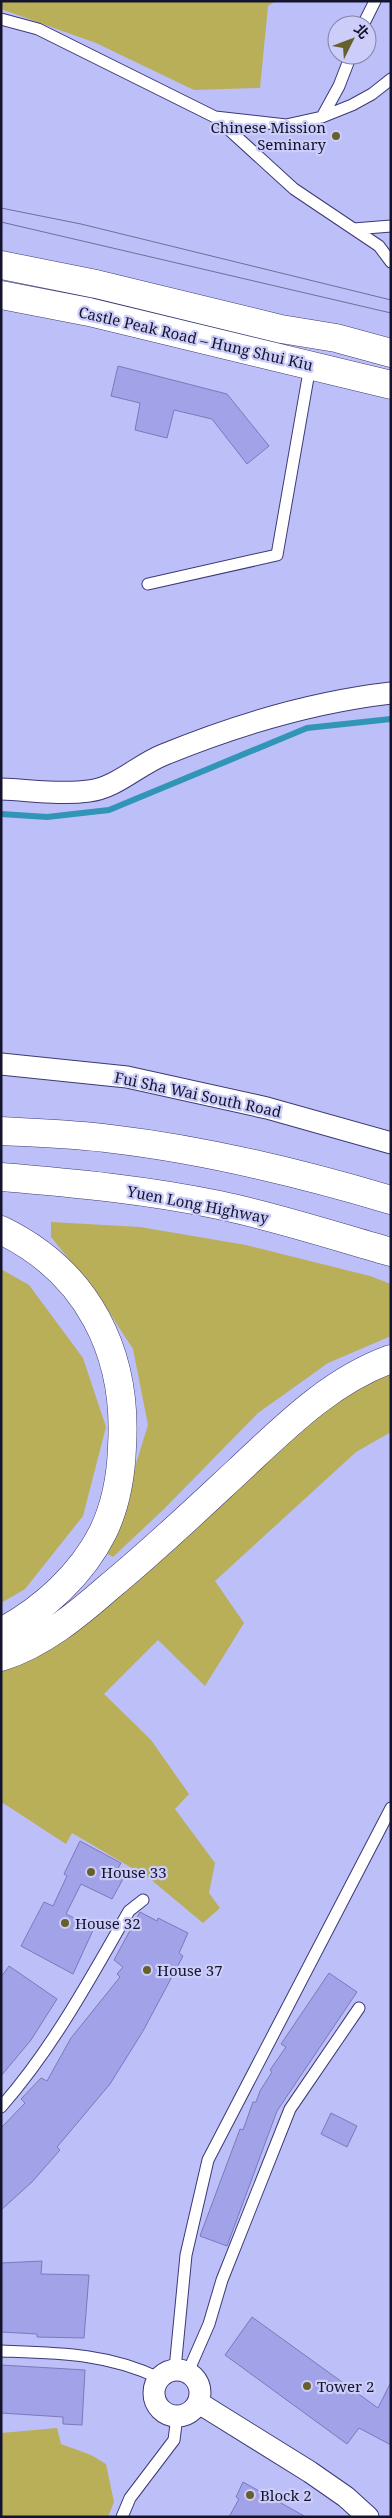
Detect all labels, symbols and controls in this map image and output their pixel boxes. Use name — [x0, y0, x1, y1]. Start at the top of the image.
north arrow — [327, 15, 377, 65]
text: 北 — [350, 19, 374, 43]
place label: Chinese Mission Seminary — [211, 117, 327, 154]
marker: Chinese Mission Seminary — [330, 130, 342, 142]
street label: Castle Peak Road – Hung Shui Kiu — [77, 301, 316, 375]
street label: Fui Sha Wai South Road — [113, 1067, 283, 1121]
street label: Yuen Long Highway — [124, 1180, 271, 1228]
place label: House 33 — [101, 1862, 167, 1882]
marker: House 33 — [85, 1866, 97, 1878]
place label: House 32 — [75, 1913, 141, 1933]
marker: House 32 — [59, 1917, 71, 1929]
place label: House 37 — [157, 1960, 223, 1980]
marker: House 37 — [141, 1964, 153, 1976]
place label: Tower 2 — [317, 2376, 374, 2396]
marker: Tower 2 — [301, 2380, 313, 2392]
place label: Block 2 — [260, 2485, 312, 2505]
marker: Block 2 — [244, 2489, 256, 2501]

